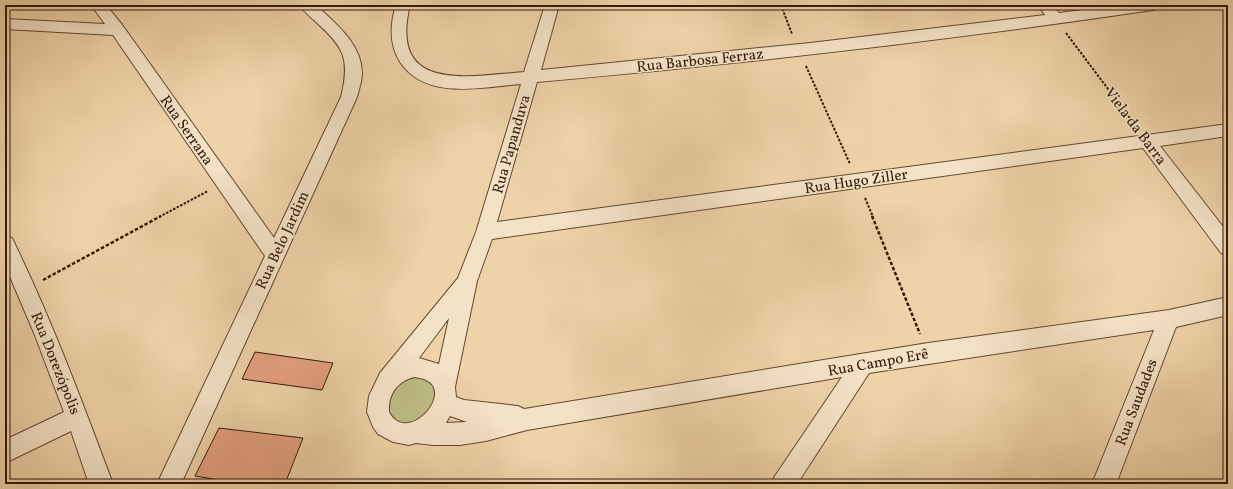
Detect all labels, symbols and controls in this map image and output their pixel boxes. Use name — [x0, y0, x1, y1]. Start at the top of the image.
street label: Rua Barbosa Ferraz — [636, 44, 765, 79]
street label: Viela da Barra — [1099, 84, 1171, 170]
street label: Rua Serrana — [154, 92, 218, 170]
street label: Rua Papanduva — [488, 92, 537, 196]
street label: Rua Hugo Ziller — [803, 165, 909, 200]
street label: Rua Belo Jardim — [251, 188, 315, 293]
street label: Rua Dorezópolis — [24, 309, 85, 418]
street label: Rua Campo Erê — [826, 344, 930, 383]
street label: Rua Saudades — [1111, 356, 1164, 449]

